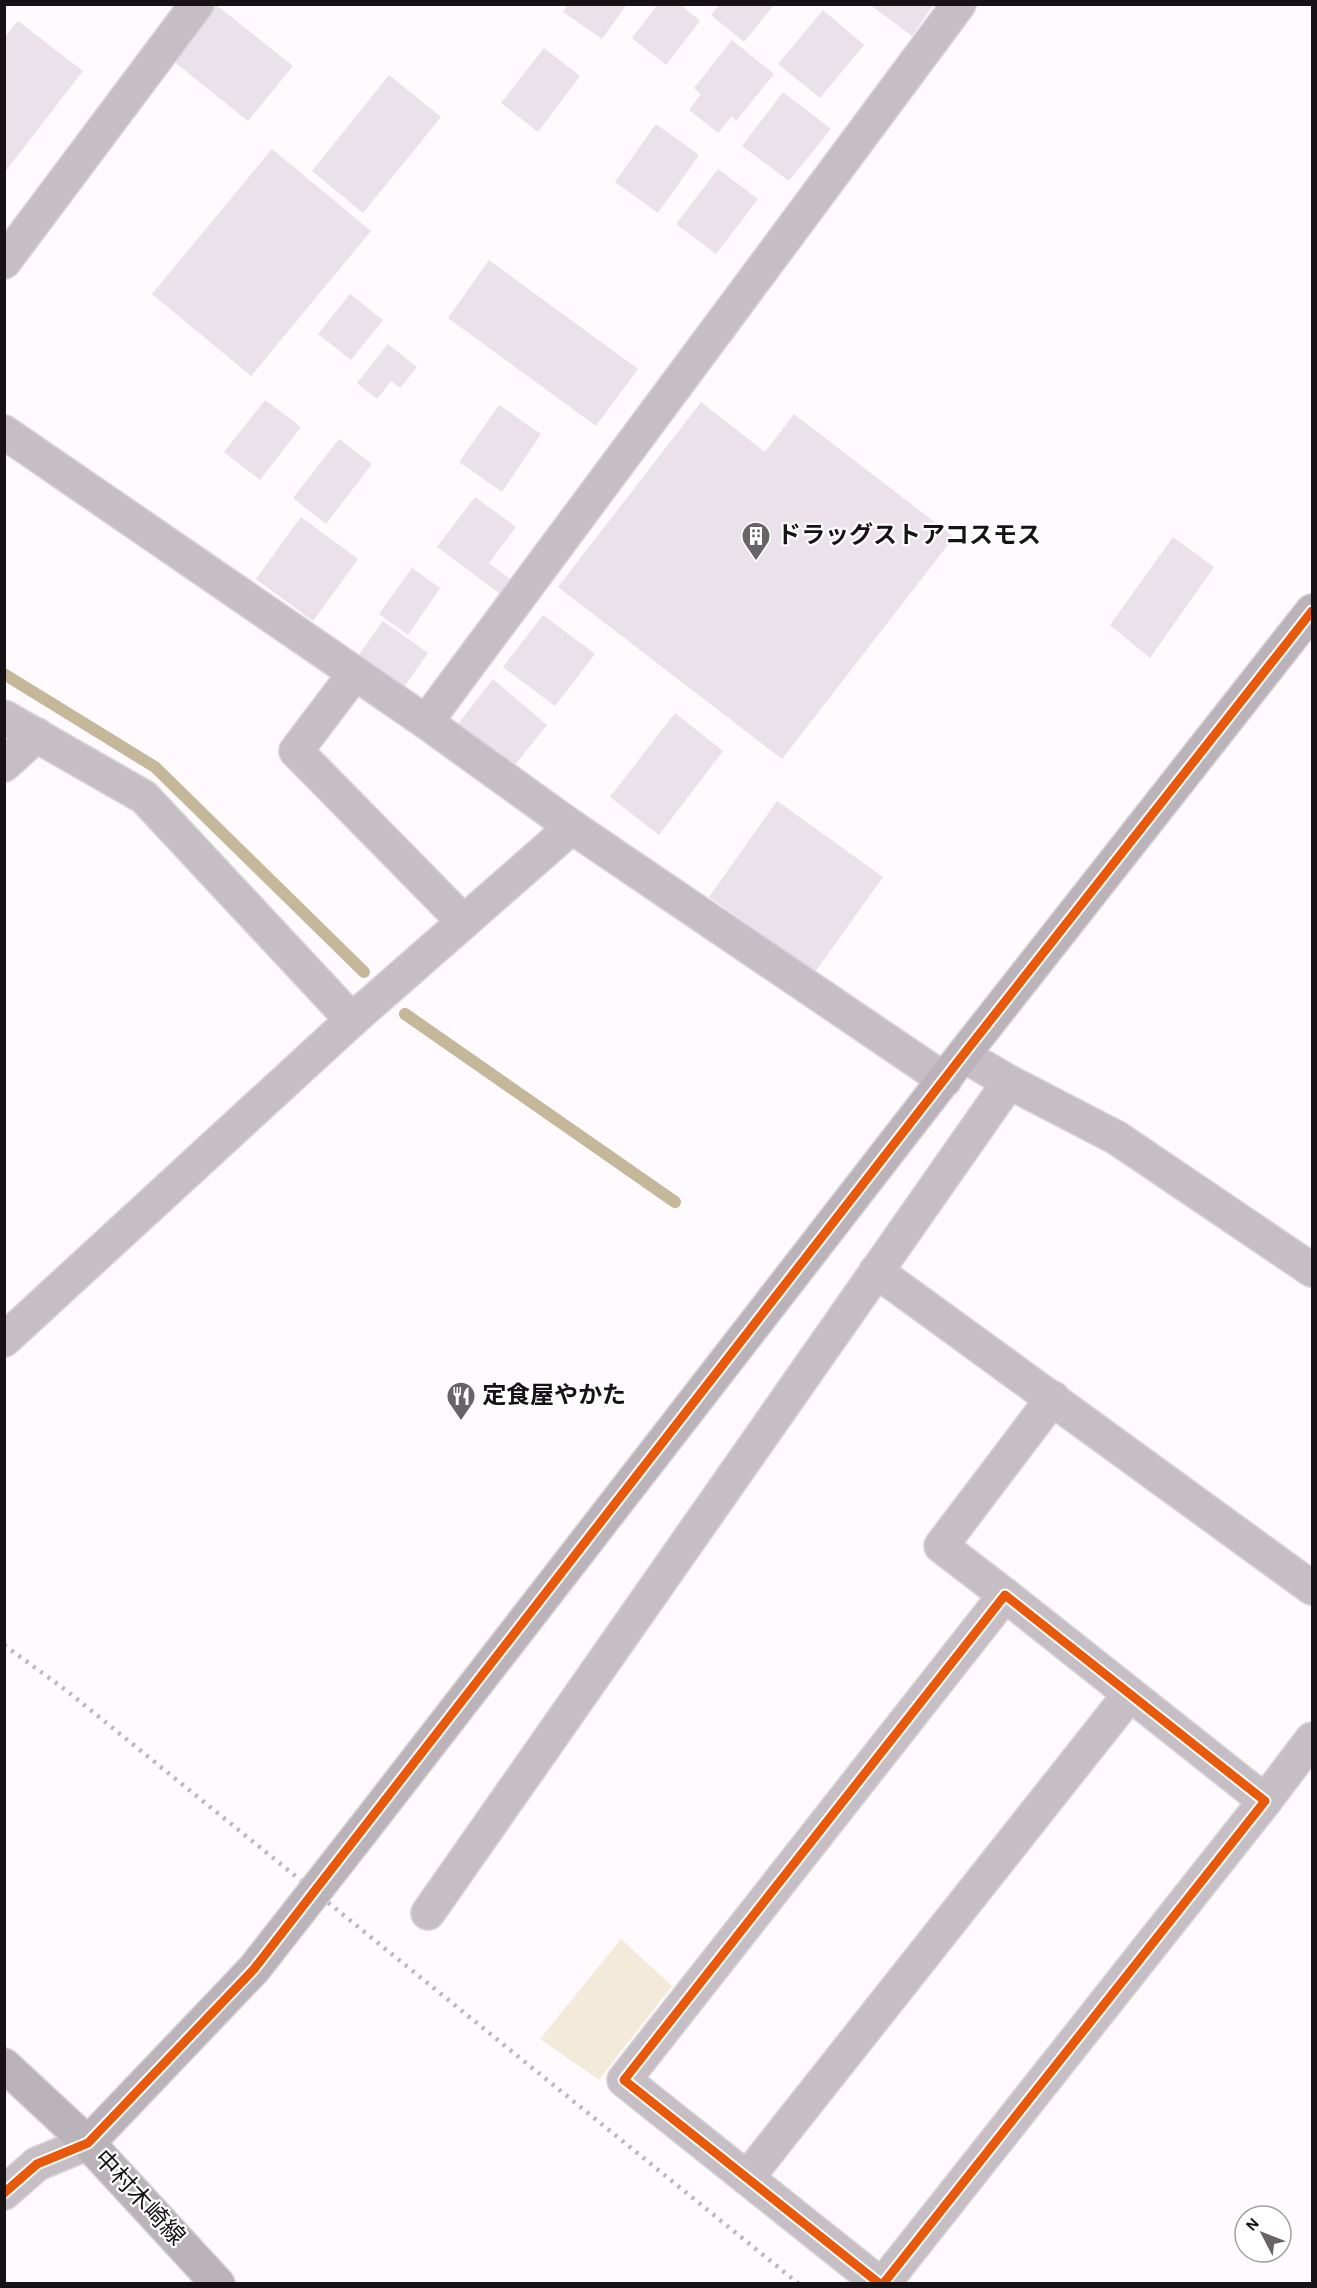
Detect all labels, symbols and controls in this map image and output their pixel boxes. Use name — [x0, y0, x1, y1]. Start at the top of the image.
building icon: ドラッグストアコスモス — [740, 520, 772, 562]
place label: ドラッグストアコスモス — [777, 522, 1041, 548]
restaurant icon: 定食屋やかた — [445, 1380, 477, 1422]
place label: 定食屋やかた — [482, 1382, 626, 1408]
street label: 中村木崎線 — [89, 2145, 190, 2250]
north arrow — [1233, 2204, 1293, 2264]
text: N — [1243, 2215, 1262, 2234]

